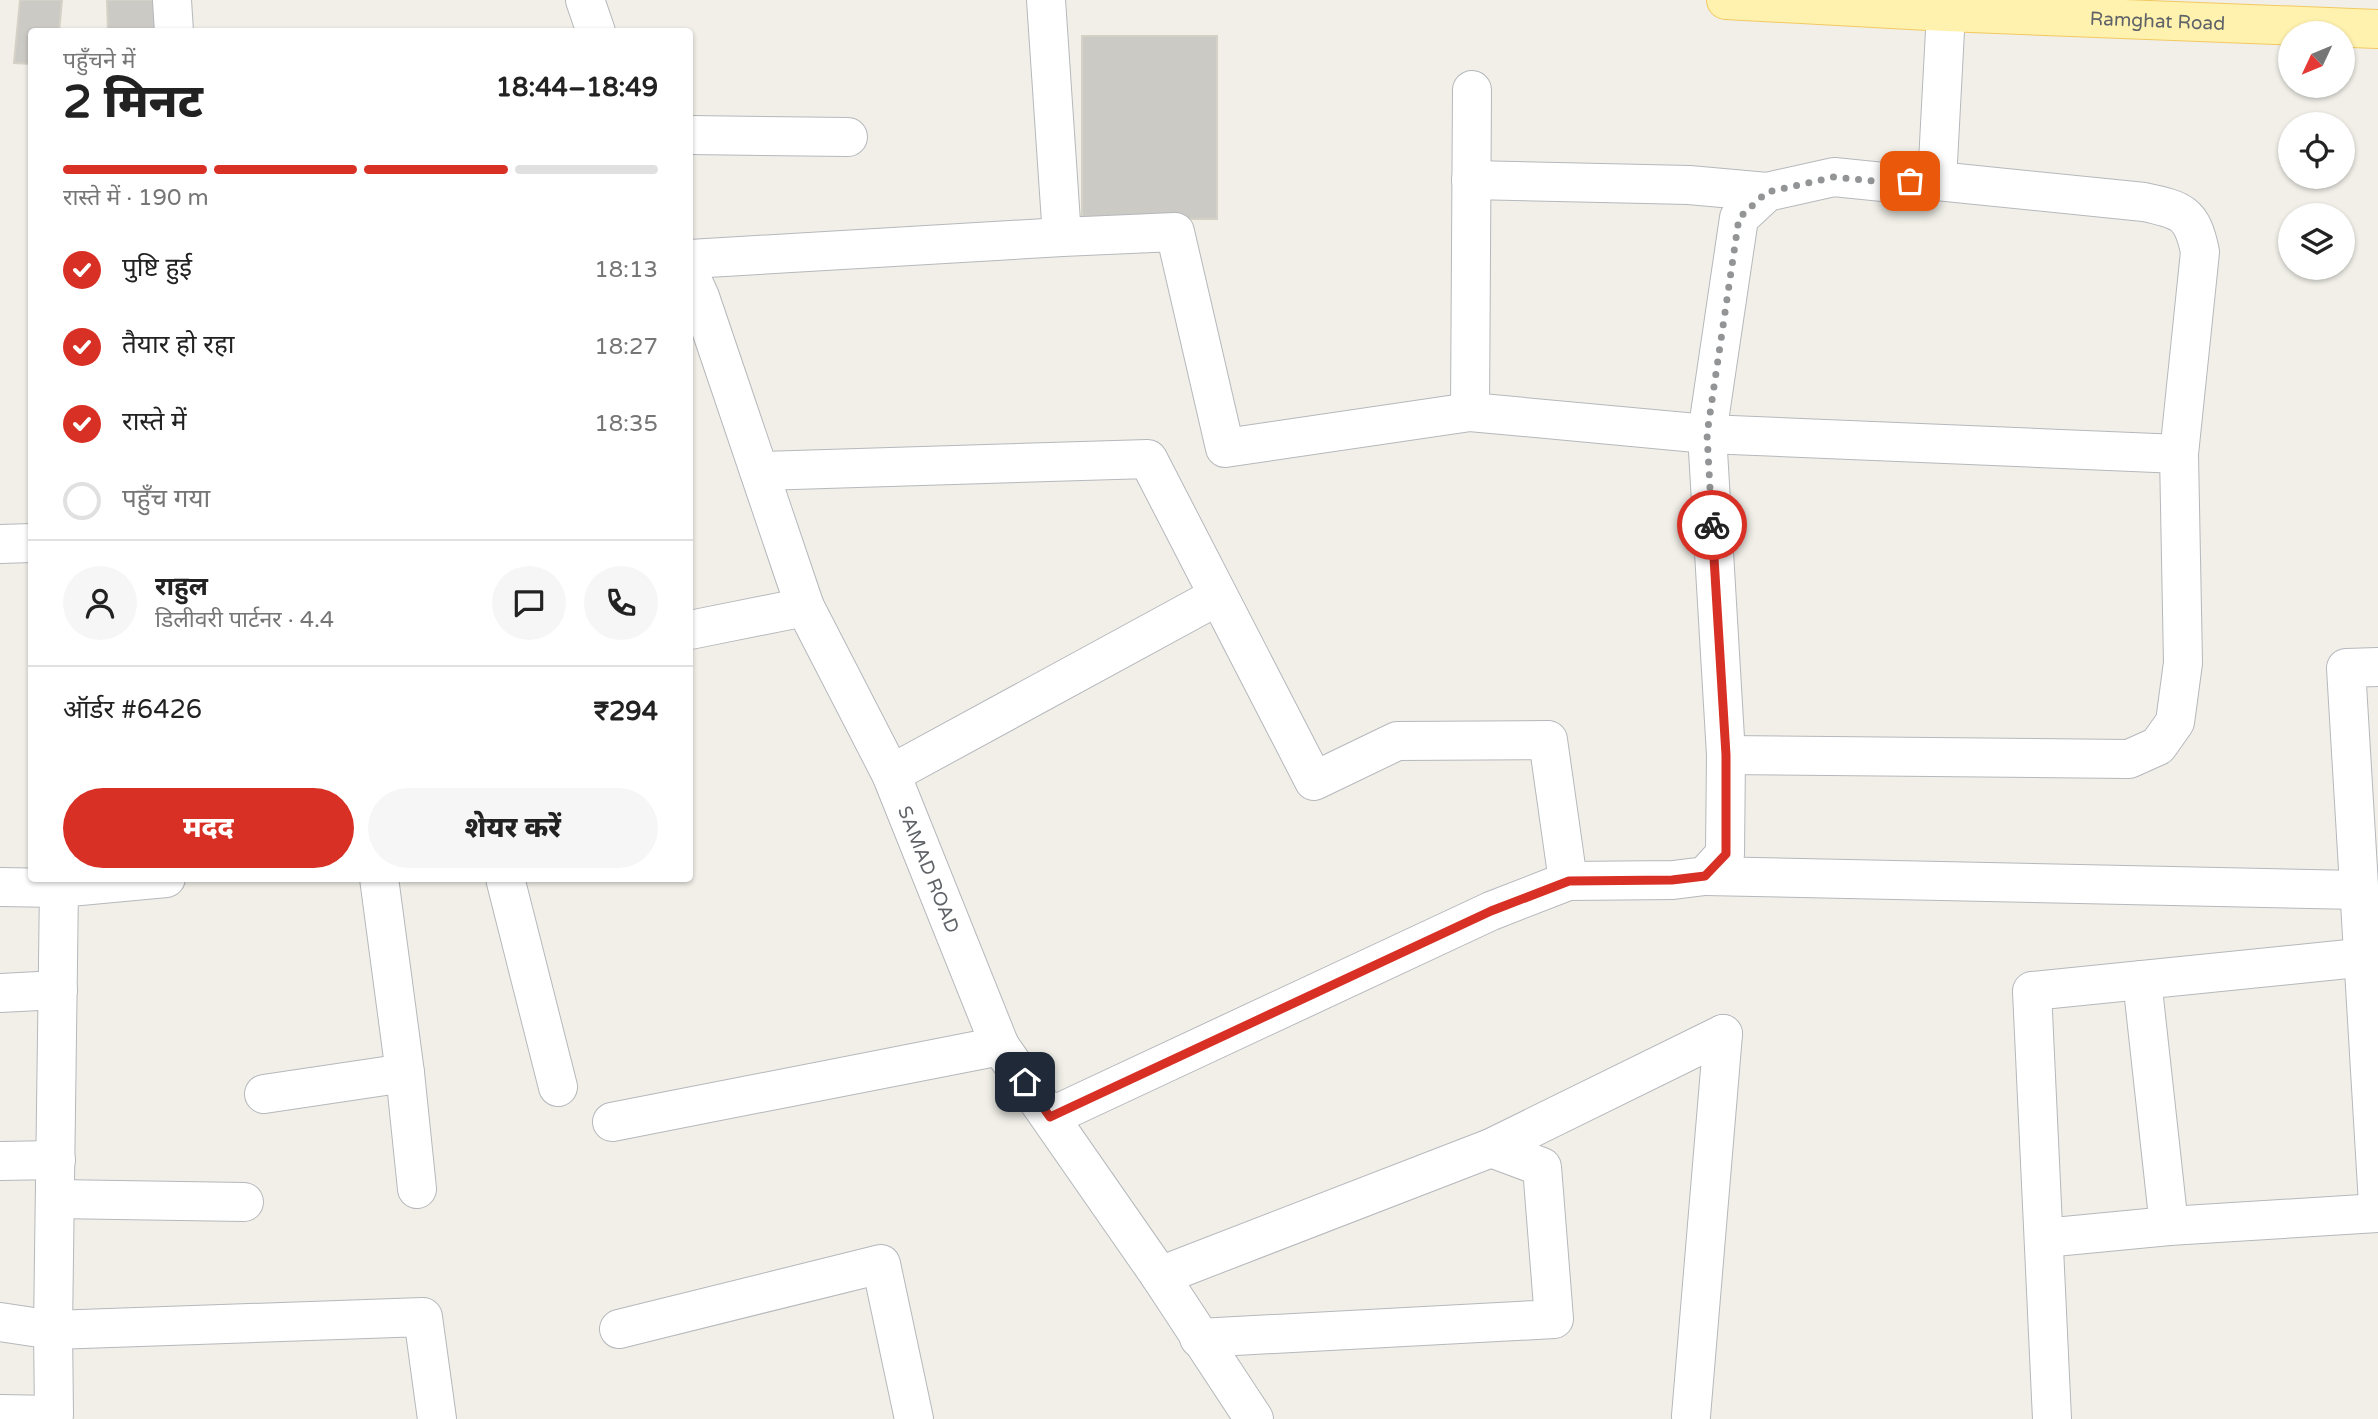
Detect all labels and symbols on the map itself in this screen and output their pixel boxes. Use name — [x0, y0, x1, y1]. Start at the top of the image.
street label: Ramghat Road — [2089, 8, 2226, 35]
north arrow — [2278, 21, 2356, 98]
pin — [1880, 151, 1940, 211]
courier — [1677, 490, 1747, 560]
street label: SAMAD ROAD — [893, 803, 964, 936]
pin — [995, 1052, 1055, 1112]

